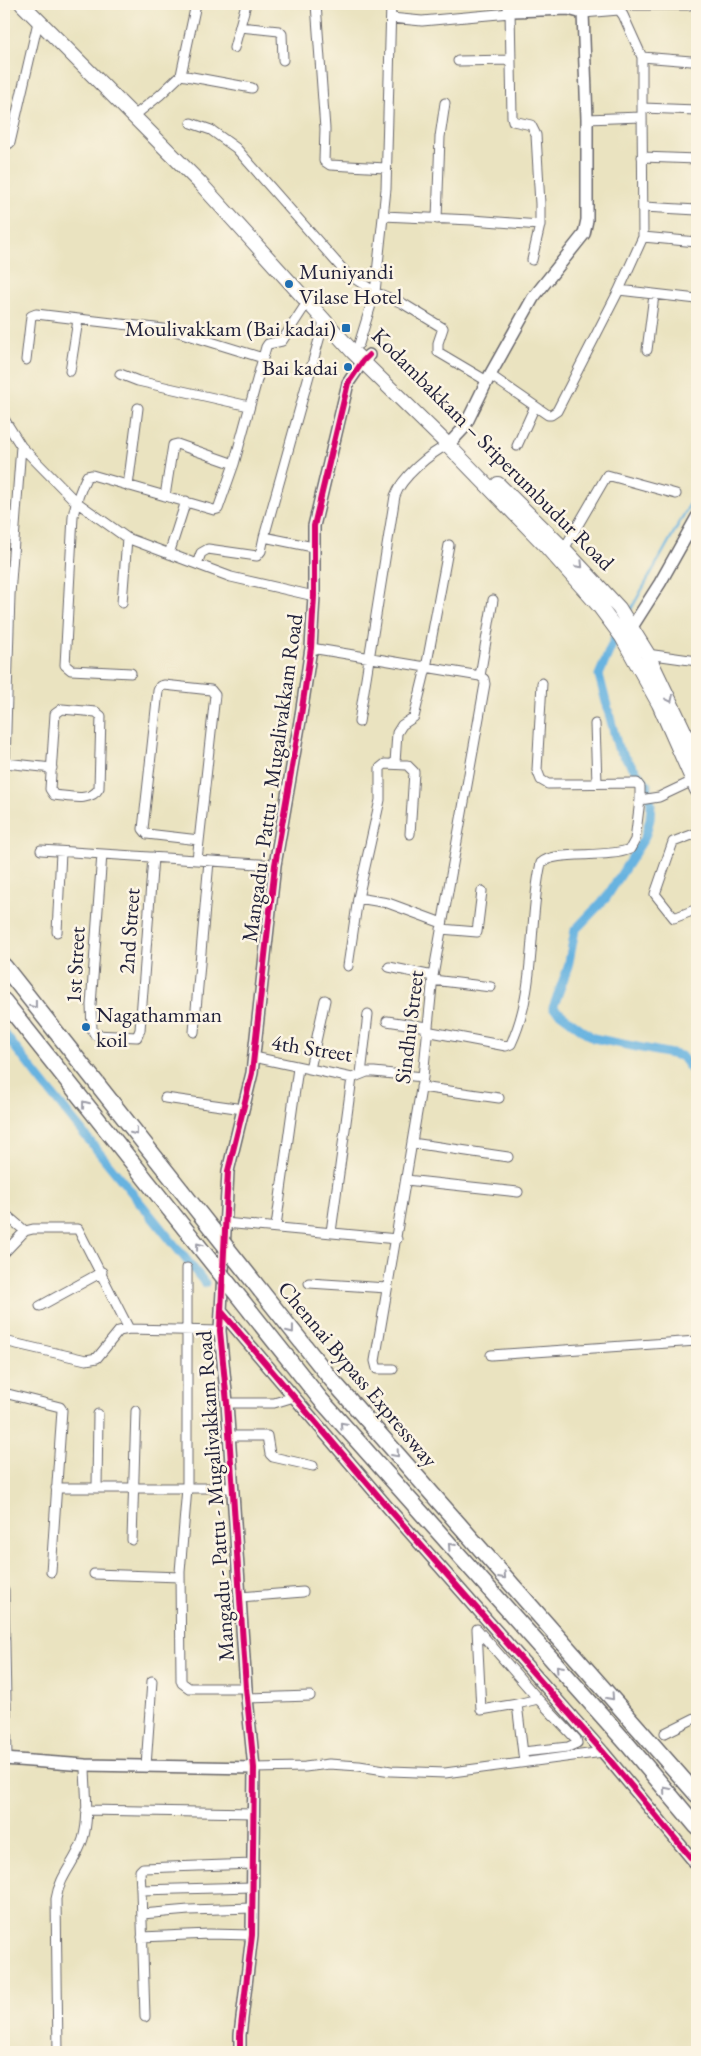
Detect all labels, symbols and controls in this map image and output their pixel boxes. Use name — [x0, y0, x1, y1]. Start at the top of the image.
place label: Muniyandi Vilase Hotel — [299, 257, 402, 311]
marker: Muniyandi Vilase Hotel — [283, 278, 295, 290]
place label: Moulivakkam (Bai kadai) — [125, 314, 336, 343]
street label: Kodambakkam – Sriperumbudur Road — [365, 321, 621, 577]
marker: Moulivakkam (Bai kadai) — [340, 322, 352, 334]
place label: Bai kadai — [262, 353, 338, 382]
marker: Bai kadai — [342, 361, 354, 373]
one-way arrow — [574, 560, 583, 569]
street label: Mangadu - Pattu - Mugalivakkam Road — [235, 611, 310, 944]
one-way arrow — [664, 694, 674, 703]
street label: 2nd Street — [112, 887, 146, 975]
street label: 1st Street — [58, 926, 92, 1004]
street label: Sindhu Street — [388, 969, 430, 1085]
one-way arrow — [28, 999, 37, 1008]
place label: Nagathamman koil — [96, 1000, 223, 1054]
marker: Nagathamman koil — [80, 1021, 92, 1033]
street label: 4th Street — [269, 1027, 355, 1069]
one-way arrow — [83, 1101, 91, 1110]
one-way arrow — [129, 1126, 137, 1135]
one-way arrow — [196, 1243, 204, 1252]
street label: Chennai Bypass Expressway — [271, 1275, 445, 1473]
one-way arrow — [286, 1324, 295, 1333]
street label: Mangadu - Pattu - Mugalivakkam Road — [189, 1329, 241, 1662]
one-way arrow — [340, 1421, 349, 1430]
one-way arrow — [390, 1448, 399, 1457]
one-way arrow — [448, 1543, 457, 1552]
one-way arrow — [497, 1570, 506, 1579]
one-way arrow — [556, 1664, 565, 1673]
one-way arrow — [605, 1692, 614, 1701]
one-way arrow — [663, 1787, 671, 1796]

